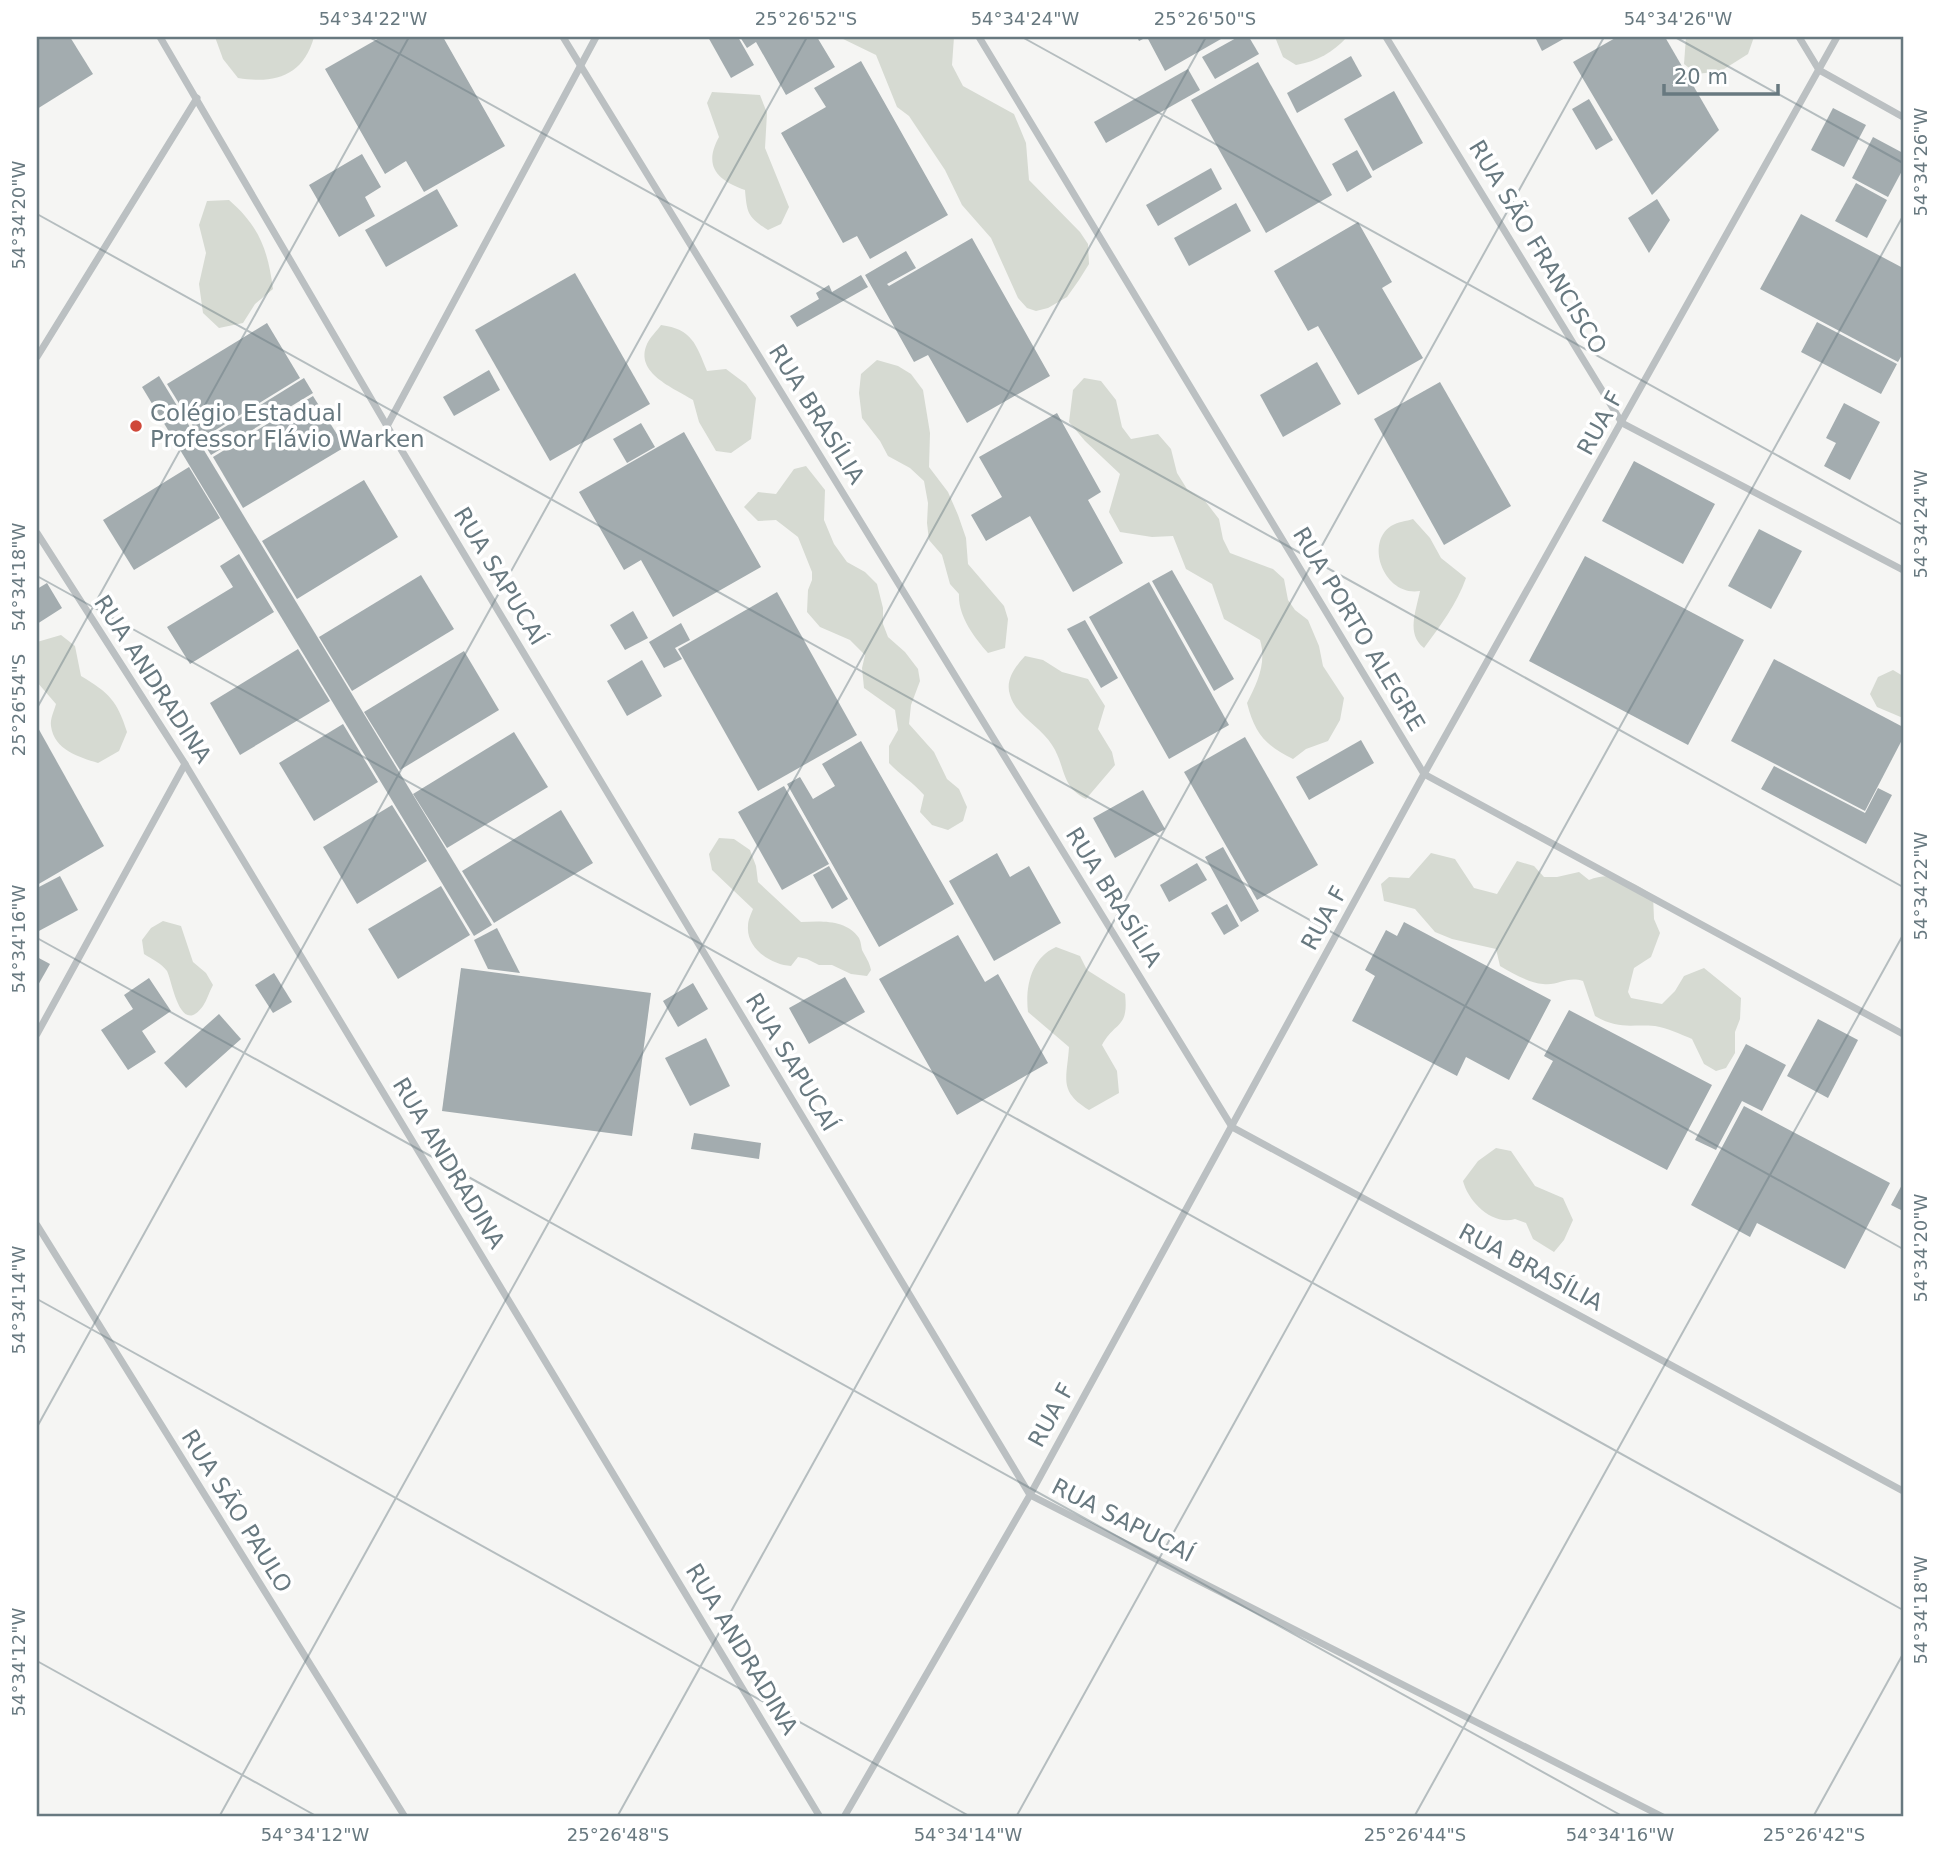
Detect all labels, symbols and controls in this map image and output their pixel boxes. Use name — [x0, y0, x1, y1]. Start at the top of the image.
text: 54°34'22"W — [319, 8, 428, 29]
text: 25°26'52"S — [755, 8, 857, 29]
text: 54°34'24"W — [971, 8, 1080, 29]
text: 25°26'50"S — [1154, 8, 1256, 29]
text: 54°34'26"W — [1624, 8, 1733, 29]
scale bar — [1664, 52, 1777, 96]
text: 20 m — [1674, 65, 1728, 89]
text: 54°34'26"W — [1910, 107, 1931, 216]
street label: RUA SÃO FRANCISCO — [1464, 135, 1613, 358]
text: 54°34'20"W — [8, 160, 29, 269]
street label: RUA BRASÍLIA — [764, 339, 871, 489]
street label: RUA F — [1572, 386, 1628, 460]
place label: Colégio Estadual Professor Flávio Warken — [150, 400, 425, 452]
marker: Colégio Estadual Professor Flávio Warken — [128, 418, 144, 434]
text: 54°34'24"W — [1910, 469, 1931, 578]
street label: RUA SAPUCAÍ — [449, 502, 552, 650]
text: 54°34'18"W — [8, 522, 29, 631]
street label: RUA PORTO ALEGRE — [1288, 522, 1430, 736]
street label: RUA ANDRADINA — [89, 590, 217, 768]
text: 25°26'54"S — [8, 654, 29, 756]
street label: RUA BRASÍLIA — [1061, 822, 1168, 972]
text: 54°34'22"W — [1910, 831, 1931, 940]
street label: RUA F — [1296, 881, 1352, 955]
text: 54°34'16"W — [8, 884, 29, 993]
street label: RUA SAPUCAÍ — [741, 988, 844, 1136]
street label: RUA ANDRADINA — [388, 1073, 510, 1253]
text: 54°34'20"W — [1910, 1193, 1931, 1302]
street label: RUA BRASÍLIA — [1455, 1217, 1608, 1316]
text: 54°34'14"W — [8, 1245, 29, 1354]
street label: RUA F — [1023, 1378, 1079, 1452]
street label: RUA SÃO PAULO — [177, 1424, 298, 1597]
street label: RUA SAPUCAÍ — [1048, 1472, 1199, 1567]
text: 54°34'18"W — [1910, 1555, 1931, 1664]
street label: RUA ANDRADINA — [681, 1559, 803, 1739]
text: 54°34'12"W — [8, 1607, 29, 1716]
text: 54°34'12"W — [261, 1824, 370, 1845]
text: 25°26'48"S — [567, 1824, 669, 1845]
text: 54°34'14"W — [914, 1824, 1023, 1845]
text: 25°26'44"S — [1364, 1824, 1466, 1845]
text: 54°34'16"W — [1566, 1824, 1675, 1845]
text: 25°26'42"S — [1763, 1824, 1865, 1845]

